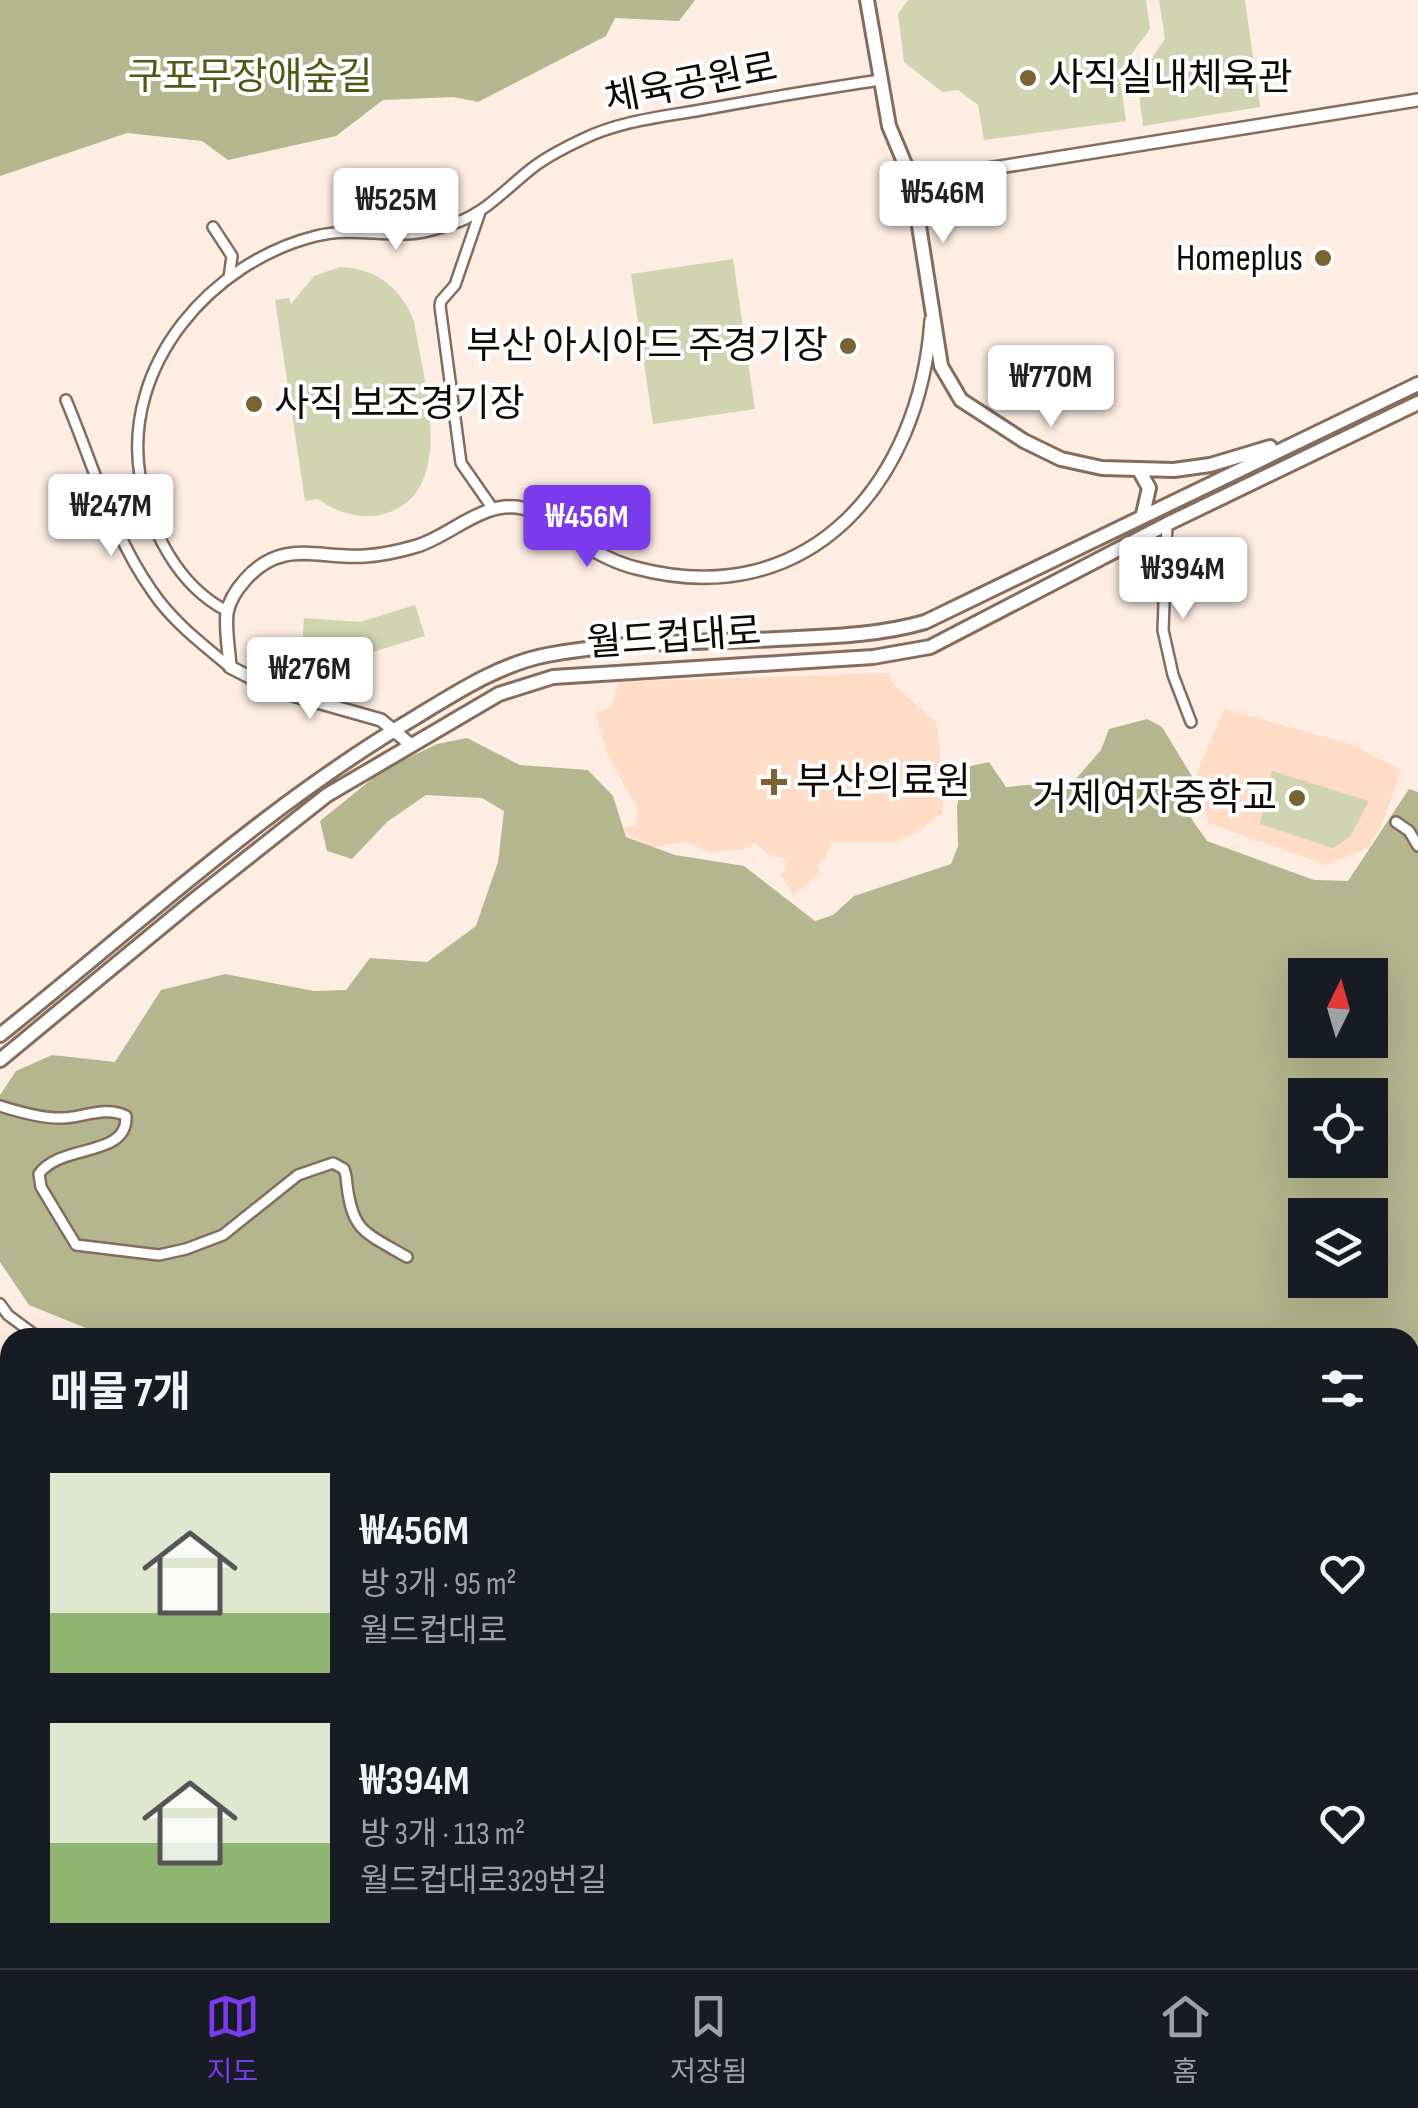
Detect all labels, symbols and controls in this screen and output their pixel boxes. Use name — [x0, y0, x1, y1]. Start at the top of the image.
street label: 체육공원로 — [601, 45, 781, 123]
park label: 구포무장애숲길 — [128, 55, 372, 100]
place label: 사직실내체육관 — [1048, 56, 1293, 101]
marker: 사직실내체육관 — [1017, 67, 1039, 89]
pin: ₩546M — [873, 161, 1013, 246]
pin: ₩525M — [326, 168, 466, 253]
text: ₩546M — [901, 174, 985, 213]
text: ₩525M — [355, 181, 437, 220]
place label: Homeplus — [1176, 236, 1303, 281]
marker: Homeplus — [1312, 247, 1334, 269]
place label: 부산 아시아드 주경기장 — [466, 324, 828, 369]
marker: 부산 아시아드 주경기장 — [837, 335, 859, 357]
pin: ₩770M — [981, 345, 1121, 430]
text: ₩770M — [1010, 358, 1092, 397]
place label: 사직 보조경기장 — [274, 382, 525, 427]
marker: 사직 보조경기장 — [243, 393, 265, 415]
pin: ₩247M — [41, 474, 181, 559]
pin: ₩456M — [517, 485, 657, 570]
text: ₩247M — [70, 487, 152, 526]
text: ₩456M — [545, 498, 629, 537]
pin: ₩394M — [1113, 537, 1253, 622]
text: ₩394M — [1141, 550, 1225, 589]
street label: 월드컵대로 — [585, 609, 763, 667]
pin: ₩276M — [240, 637, 380, 722]
text: ₩276M — [269, 650, 351, 689]
place label: 부산의료원 — [796, 760, 971, 805]
marker: 부산의료원 — [761, 769, 787, 795]
place label: 거제여자중학교 — [1032, 776, 1277, 821]
marker: 거제여자중학교 — [1286, 787, 1308, 809]
north arrow — [1288, 958, 1388, 1058]
map controls — [1288, 958, 1388, 1298]
button: locate — [1288, 1078, 1388, 1178]
button: layers — [1288, 1198, 1388, 1298]
icon: filters — [1315, 1361, 1370, 1416]
text: 매물 7개 — [50, 1368, 191, 1419]
text: ₩456M — [360, 1506, 469, 1557]
icon: home — [130, 1513, 250, 1633]
icon: heart — [1315, 1546, 1370, 1601]
text: 방 3개 · 95 m² — [360, 1565, 517, 1604]
text: 월드컵대로 — [360, 1612, 507, 1651]
text: ₩394M — [360, 1756, 470, 1807]
icon: home — [130, 1763, 250, 1883]
icon: heart — [1315, 1796, 1370, 1851]
text: 방 3개 · 113 m² — [360, 1815, 525, 1854]
text: 월드컵대로329번길 — [360, 1862, 607, 1901]
tab: 지도 — [205, 1989, 260, 2089]
tab: 저장됨 — [670, 1989, 748, 2089]
tab: 홈 — [1158, 1989, 1213, 2089]

